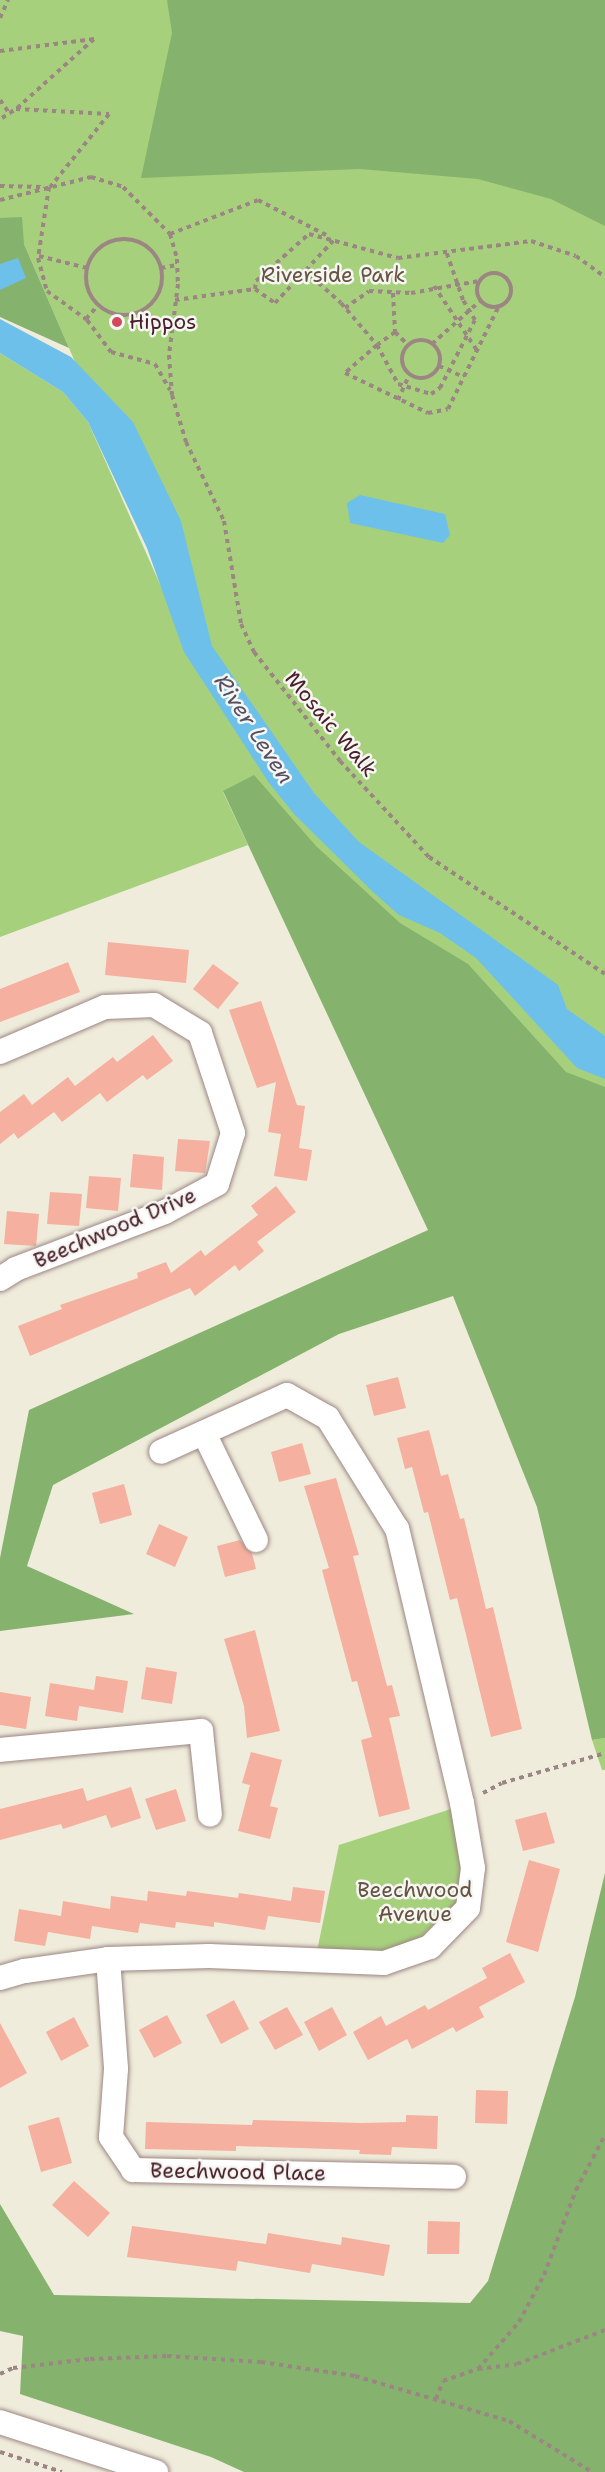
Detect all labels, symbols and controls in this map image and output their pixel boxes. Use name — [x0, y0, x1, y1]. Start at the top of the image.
park label: Riverside Park — [261, 262, 405, 288]
place label: Hippos — [129, 309, 197, 335]
marker: Hippos — [110, 315, 124, 329]
street label: Mosaic Walk — [280, 666, 382, 782]
water label: River Leven — [209, 669, 299, 789]
street label: Beechwood Drive — [30, 1182, 200, 1274]
park label: Beechwood Avenue — [357, 1877, 473, 1927]
street label: Beechwood Place — [150, 2158, 326, 2186]

